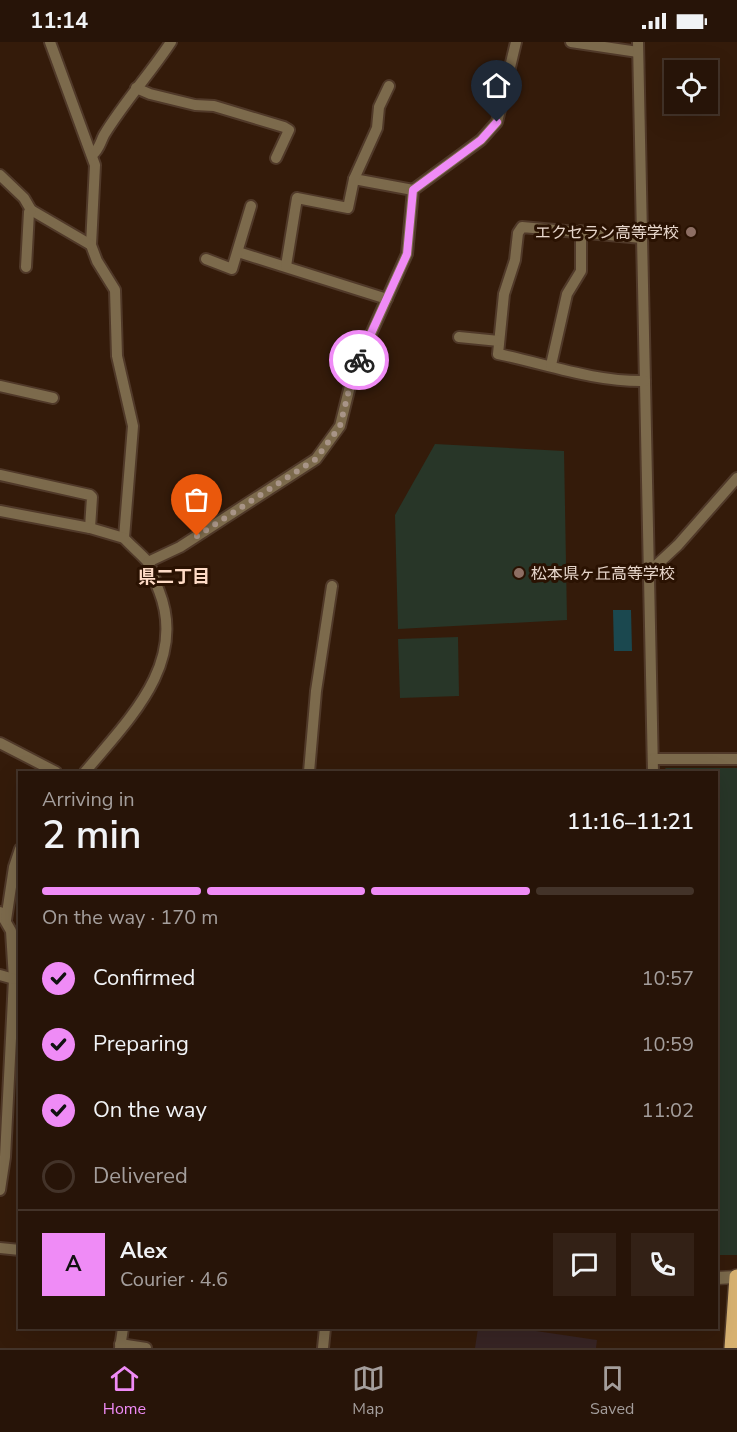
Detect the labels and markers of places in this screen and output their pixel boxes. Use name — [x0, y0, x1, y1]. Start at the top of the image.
pin — [471, 60, 522, 122]
place label: エクセラン高等学校 — [535, 222, 679, 244]
marker: エクセラン高等学校 — [684, 225, 698, 239]
pin — [171, 474, 222, 536]
place label: 松本県ヶ丘高等学校 — [531, 563, 675, 585]
marker: 松本県ヶ丘高等学校 — [512, 566, 526, 580]

